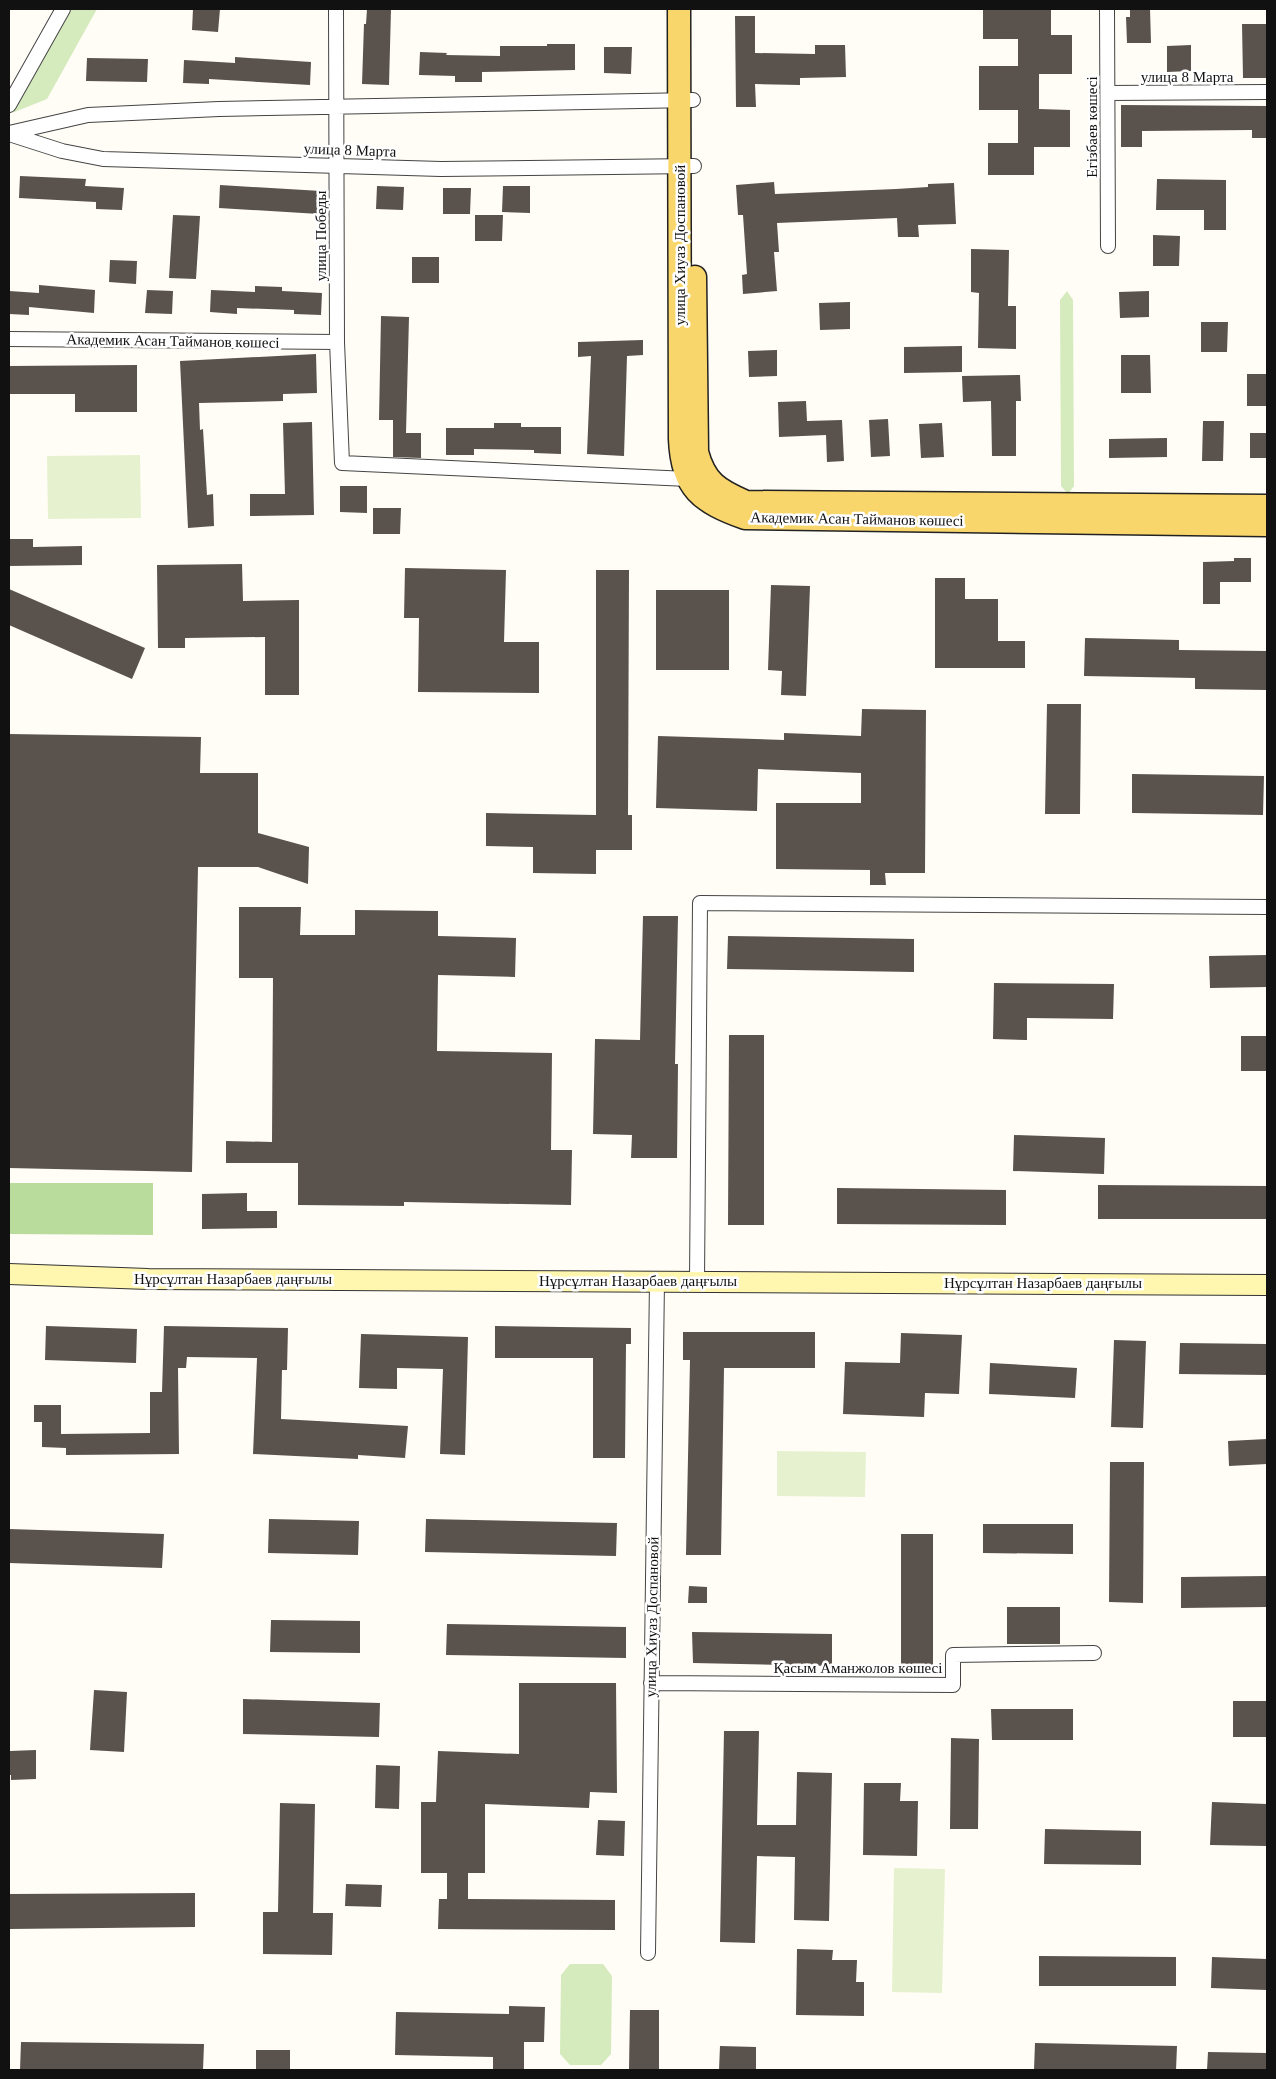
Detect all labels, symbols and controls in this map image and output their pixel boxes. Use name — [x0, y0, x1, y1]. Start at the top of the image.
street label: улица 8 Марта — [1141, 69, 1234, 85]
street label: Егізбаев көшесі — [1084, 76, 1100, 178]
street label: улица 8 Марта — [303, 140, 397, 160]
street label: улица Хиуаз Доспановой — [672, 165, 688, 325]
street label: улица Победы — [313, 191, 329, 281]
street label: Академик Асан Тайманов көшесі — [66, 331, 280, 351]
street label: Академик Асан Тайманов көшесі — [750, 509, 964, 529]
street label: Нұрсұлтан Назарбаев даңғылы — [134, 1271, 332, 1287]
street label: Нұрсұлтан Назарбаев даңғылы — [539, 1273, 737, 1289]
street label: Нұрсұлтан Назарбаев даңғылы — [944, 1275, 1142, 1291]
street label: улица Хиуаз Доспановой — [643, 1536, 661, 1698]
street label: Қасым Аманжолов көшесі — [774, 1660, 942, 1676]

